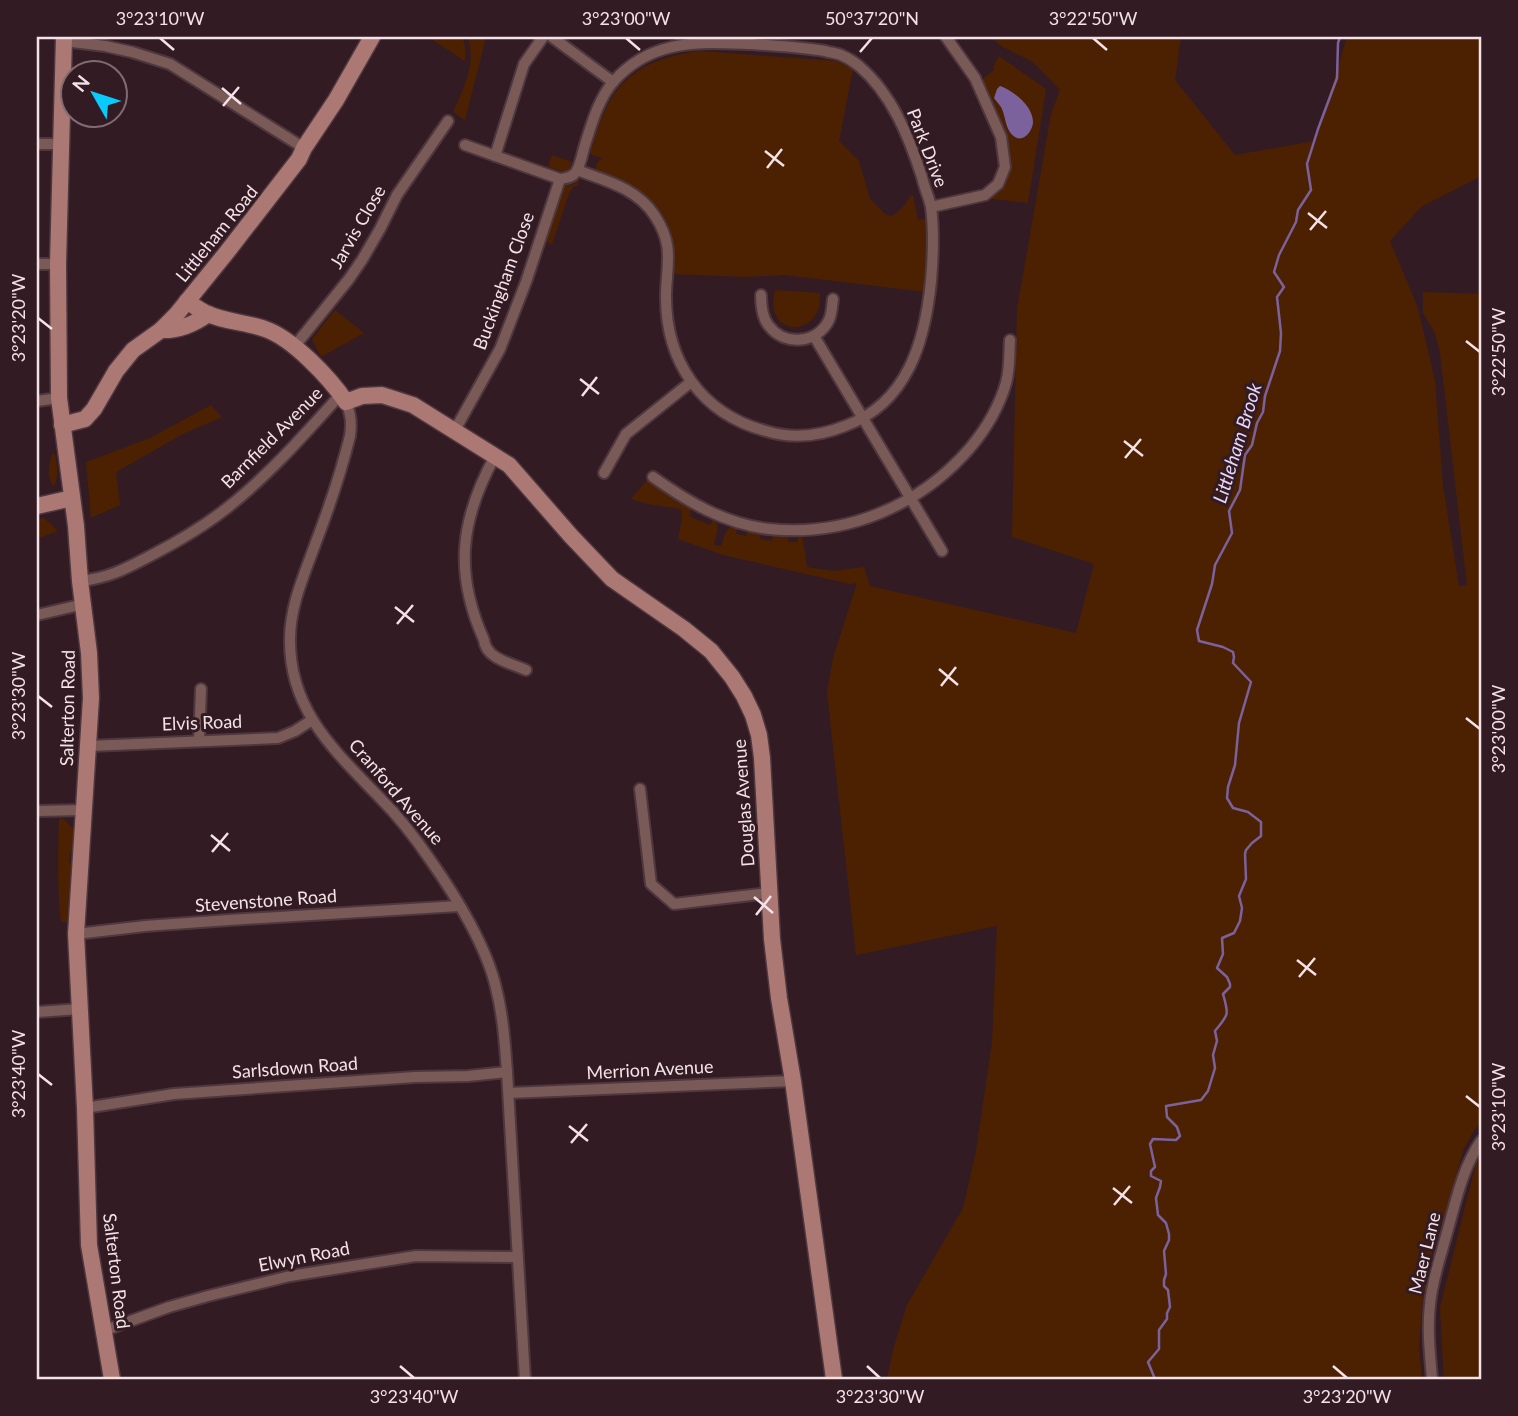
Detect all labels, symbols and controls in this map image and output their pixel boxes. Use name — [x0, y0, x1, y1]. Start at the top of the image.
text: 3°23'10"W — [116, 7, 205, 29]
text: 3°23'00"W — [582, 7, 671, 29]
text: 50°37'20"N — [825, 7, 919, 29]
text: 3°22'50"W — [1049, 7, 1138, 29]
north arrow — [60, 60, 130, 130]
text: N — [67, 70, 94, 96]
street label: Park Drive — [903, 105, 953, 190]
street label: Littleham Road — [171, 181, 262, 286]
street label: Jarvis Close — [324, 181, 390, 272]
street label: Buckingham Close — [468, 209, 538, 353]
text: 3°23'20"W — [7, 273, 29, 362]
text: 3°22'50"W — [1487, 307, 1509, 396]
water label: Littleham Brook — [1207, 379, 1266, 506]
street label: Barnfield Avenue — [216, 382, 327, 493]
street label: Salterton Road — [55, 650, 79, 766]
text: 3°23'30"W — [7, 651, 29, 740]
text: 3°23'00"W — [1487, 684, 1509, 773]
street label: Elvis Road — [161, 710, 243, 734]
street label: Cranford Avenue — [345, 734, 449, 849]
street label: Douglas Avenue — [728, 739, 758, 868]
street label: Stevenstone Road — [194, 884, 338, 916]
text: 3°23'40"W — [7, 1029, 29, 1118]
street label: Sarlsdown Road — [231, 1052, 359, 1082]
street label: Merrion Avenue — [586, 1055, 714, 1083]
text: 3°23'10"W — [1487, 1062, 1509, 1151]
street label: Maer Lane — [1403, 1210, 1445, 1296]
street label: Salterton Road — [99, 1212, 135, 1330]
street label: Elwyn Road — [256, 1236, 351, 1276]
text: 3°23'40"W — [370, 1385, 459, 1407]
text: 3°23'30"W — [836, 1385, 925, 1407]
text: 3°23'20"W — [1303, 1385, 1392, 1407]

